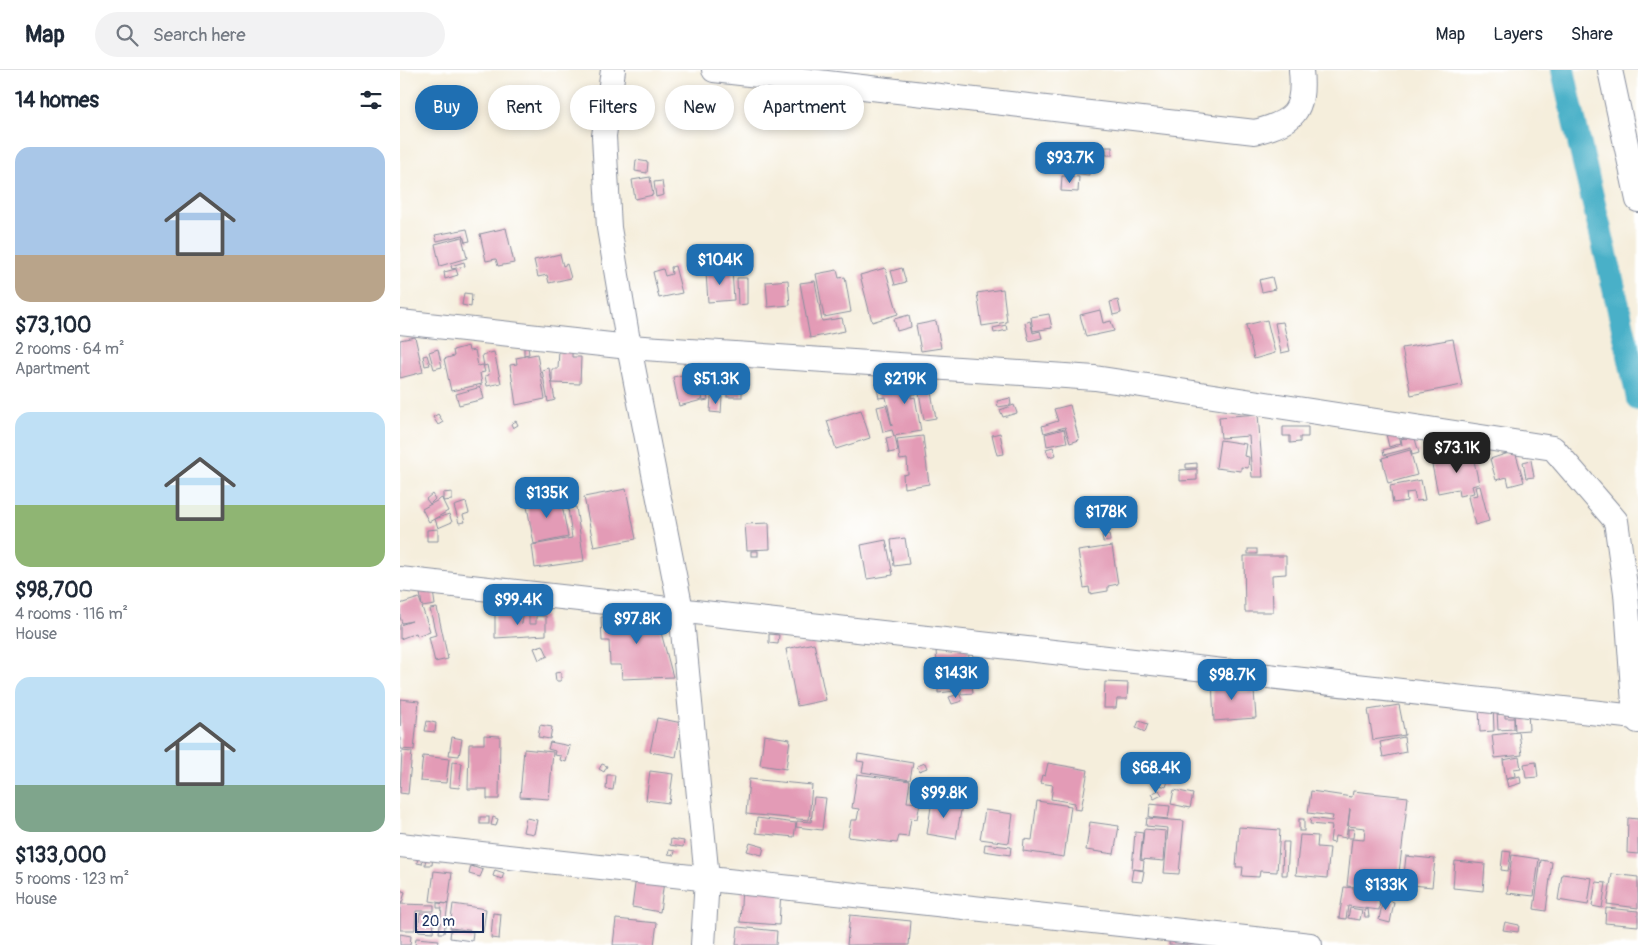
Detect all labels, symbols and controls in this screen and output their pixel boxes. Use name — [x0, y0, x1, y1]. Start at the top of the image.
search box — [95, 12, 445, 57]
text: Map — [25, 20, 65, 49]
icon: search — [113, 21, 141, 49]
text: Search here — [153, 23, 246, 47]
text: Map — [1436, 23, 1465, 46]
text: Layers — [1493, 23, 1543, 46]
text: Share — [1571, 23, 1613, 46]
chip: Buy — [415, 85, 478, 130]
chip: Rent — [488, 85, 560, 130]
chip: Filters — [570, 85, 655, 130]
chip: New — [665, 85, 734, 130]
chip: Apartment — [744, 85, 864, 130]
icon: filters — [357, 86, 385, 114]
text: 14 homes — [15, 87, 99, 114]
pin: $93.7K — [1029, 142, 1111, 184]
text: $93.7K — [1046, 148, 1094, 168]
icon: home — [155, 179, 245, 269]
pin: $104K — [685, 244, 755, 286]
text: $104K — [698, 250, 742, 270]
text: $73,100 — [15, 312, 91, 339]
text: 2 rooms · 64 m² — [15, 339, 125, 359]
text: Apartment — [15, 359, 90, 379]
pin: $51.3K — [675, 362, 757, 405]
pin: $219K — [870, 362, 940, 405]
text: $51.3K — [693, 369, 739, 389]
text: $219K — [884, 369, 926, 389]
pin: $73.1K — [1416, 432, 1498, 474]
text: $73.1K — [1434, 438, 1480, 458]
icon: home — [155, 444, 245, 534]
pin: $135K — [512, 476, 582, 519]
text: $135K — [526, 483, 568, 503]
pin: $178K — [1071, 496, 1141, 538]
text: $178K — [1085, 502, 1127, 522]
text: $98,700 — [15, 577, 93, 604]
pin: $99.4K — [477, 584, 559, 626]
text: $99.4K — [494, 590, 542, 610]
pin: $97.8K — [596, 602, 678, 645]
text: 4 rooms · 116 m² — [15, 604, 128, 624]
text: $97.8K — [614, 609, 660, 629]
text: House — [15, 624, 57, 644]
pin: $143K — [921, 656, 991, 699]
pin: $98.7K — [1191, 658, 1273, 701]
text: $143K — [935, 663, 977, 683]
text: $98.7K — [1209, 665, 1255, 685]
icon: home — [155, 709, 245, 799]
pin: $68.4K — [1115, 752, 1197, 794]
text: $68.4K — [1132, 758, 1180, 778]
pin: $99.8K — [903, 776, 985, 819]
text: $99.8K — [921, 783, 967, 803]
text: $133,000 — [15, 842, 106, 869]
pin: $133K — [1351, 868, 1421, 911]
text: 5 rooms · 123 m² — [15, 869, 129, 889]
text: $133K — [1365, 875, 1407, 895]
text: House — [15, 889, 57, 909]
scale bar — [415, 910, 484, 933]
text: 20 m — [422, 913, 455, 930]

